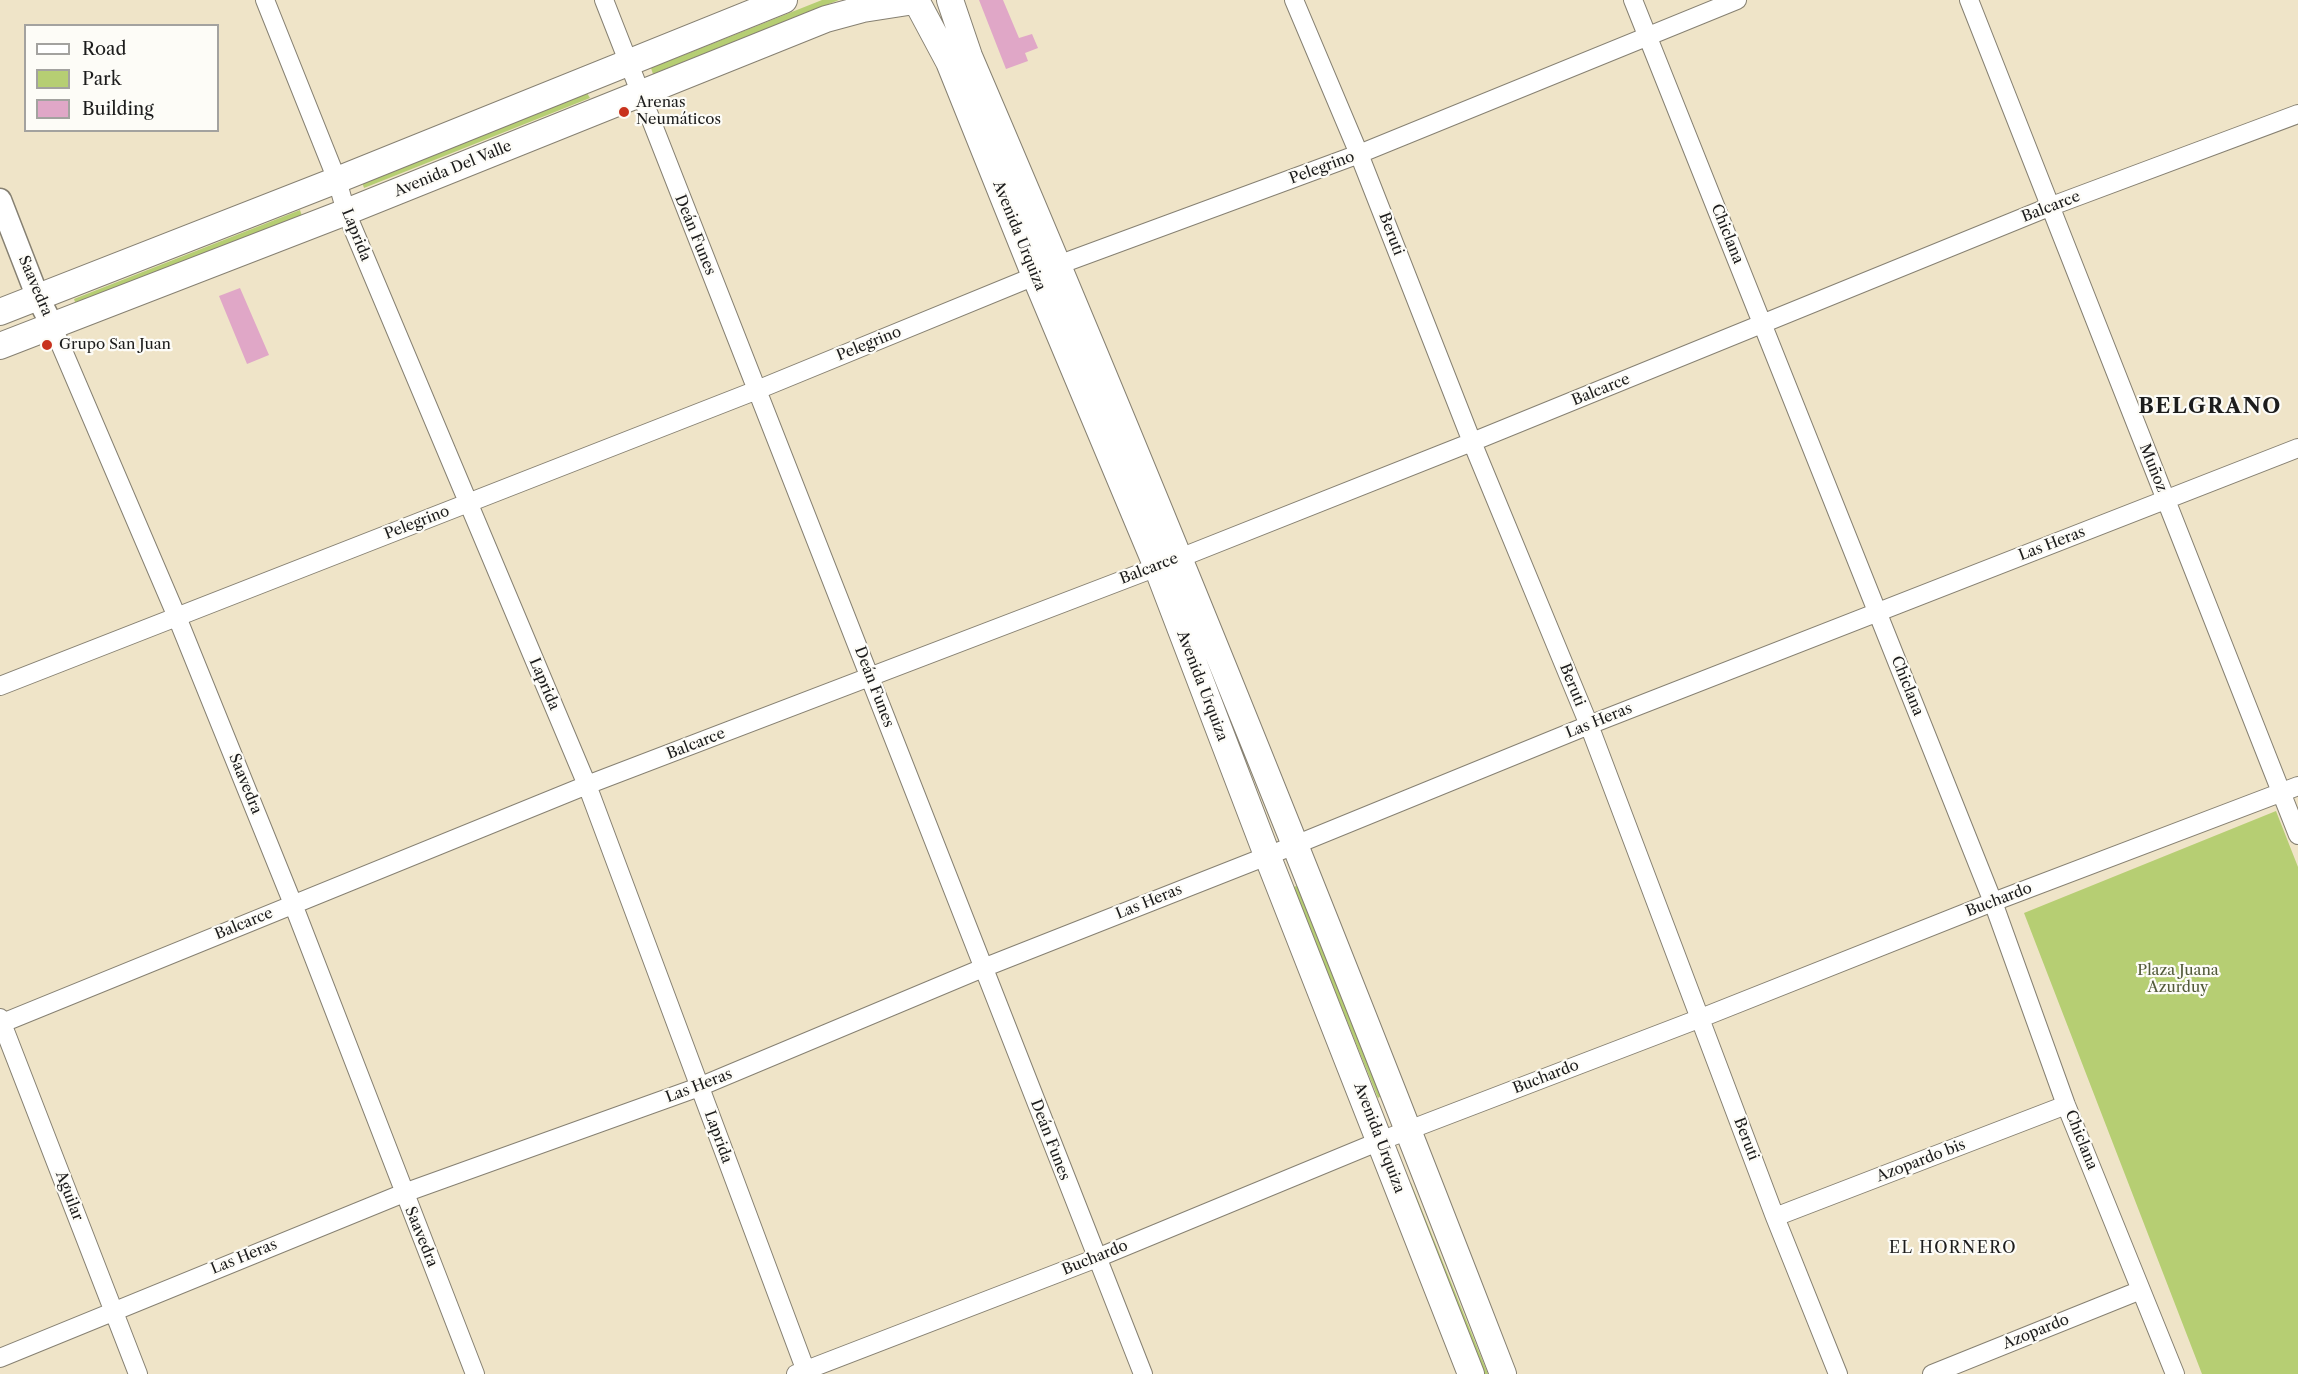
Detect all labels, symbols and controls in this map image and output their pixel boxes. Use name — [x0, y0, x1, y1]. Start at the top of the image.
legend — [24, 24, 219, 132]
text: Road — [82, 38, 127, 60]
text: Park — [82, 68, 121, 90]
place label: Arenas Neumáticos — [636, 94, 721, 129]
text: Building — [82, 98, 154, 120]
marker: Arenas Neumáticos — [617, 105, 631, 119]
street label: Avenida Del Valle — [392, 137, 514, 201]
street label: Pelegrino — [1287, 148, 1357, 188]
street label: Avenida Urquiza — [989, 178, 1049, 294]
street label: Balcarce — [2019, 188, 2083, 226]
street label: Deán Funes — [671, 192, 719, 278]
street label: Chiclana — [1707, 201, 1747, 267]
street label: Laprida — [337, 206, 375, 264]
street label: Beruti — [1375, 210, 1407, 258]
street label: Saavedra — [14, 253, 56, 319]
street label: Pelegrino — [834, 323, 904, 365]
place label: Grupo San Juan — [59, 336, 171, 354]
marker: Grupo San Juan — [40, 338, 54, 352]
street label: Balcarce — [1569, 370, 1633, 410]
district label: BELGRANO — [2138, 394, 2282, 420]
street label: Muñoz — [2135, 441, 2171, 495]
street label: Pelegrino — [382, 502, 452, 544]
street label: Las Heras — [2016, 523, 2088, 565]
street label: Balcarce — [1117, 550, 1181, 588]
street label: Avenida Urquiza — [1173, 628, 1231, 744]
street label: Deán Funes — [850, 644, 898, 730]
street label: Chiclana — [1887, 653, 1927, 719]
street label: Laprida — [525, 655, 563, 713]
street label: Beruti — [1555, 661, 1589, 709]
street label: Las Heras — [1563, 700, 1635, 742]
street label: Balcarce — [664, 725, 728, 763]
street label: Saavedra — [225, 751, 265, 817]
street label: Buchardo — [1963, 879, 2035, 921]
street label: Las Heras — [1113, 881, 1185, 923]
street label: Balcarce — [212, 904, 276, 944]
park label: Plaza Juana Azurduy — [2137, 962, 2219, 997]
street label: Buchardo — [1510, 1056, 1582, 1098]
street label: Las Heras — [663, 1065, 735, 1107]
street label: Avenida Urquiza — [1350, 1080, 1408, 1196]
street label: Deán Funes — [1026, 1097, 1074, 1183]
street label: Chiclana — [2061, 1107, 2101, 1173]
street label: Laprida — [700, 1108, 736, 1166]
street label: Beruti — [1730, 1115, 1762, 1163]
street label: Azopardo bis — [1874, 1136, 1968, 1186]
street label: Aguilar — [51, 1169, 87, 1223]
street label: Saavedra — [401, 1204, 441, 1270]
street label: Las Heras — [208, 1236, 280, 1278]
street label: Buchardo — [1059, 1237, 1131, 1279]
district label: EL HORNERO — [1889, 1238, 2017, 1258]
street label: Azopardo — [2000, 1311, 2072, 1353]

